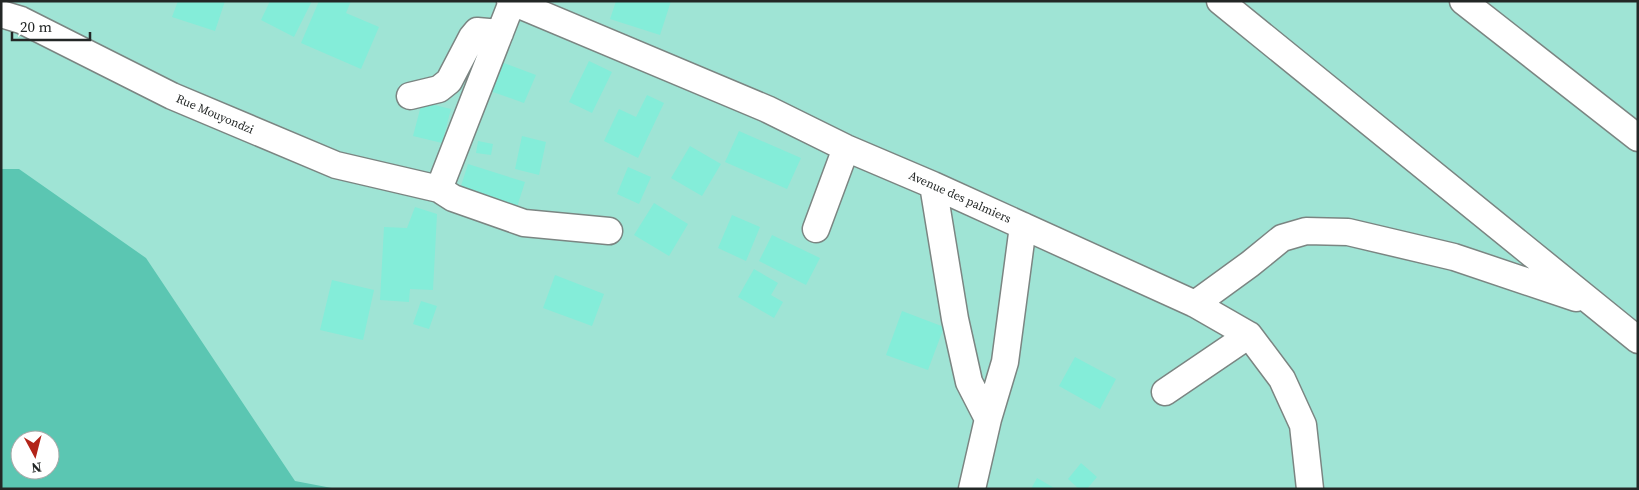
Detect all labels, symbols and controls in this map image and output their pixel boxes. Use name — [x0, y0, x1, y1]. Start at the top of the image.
scale bar — [12, 10, 90, 42]
text: 20 m — [20, 16, 52, 37]
street label: Rue Mouyondzi — [174, 90, 257, 138]
street label: Avenue des palmiers — [906, 167, 1014, 227]
north arrow — [10, 430, 60, 480]
text: N — [30, 457, 43, 478]

